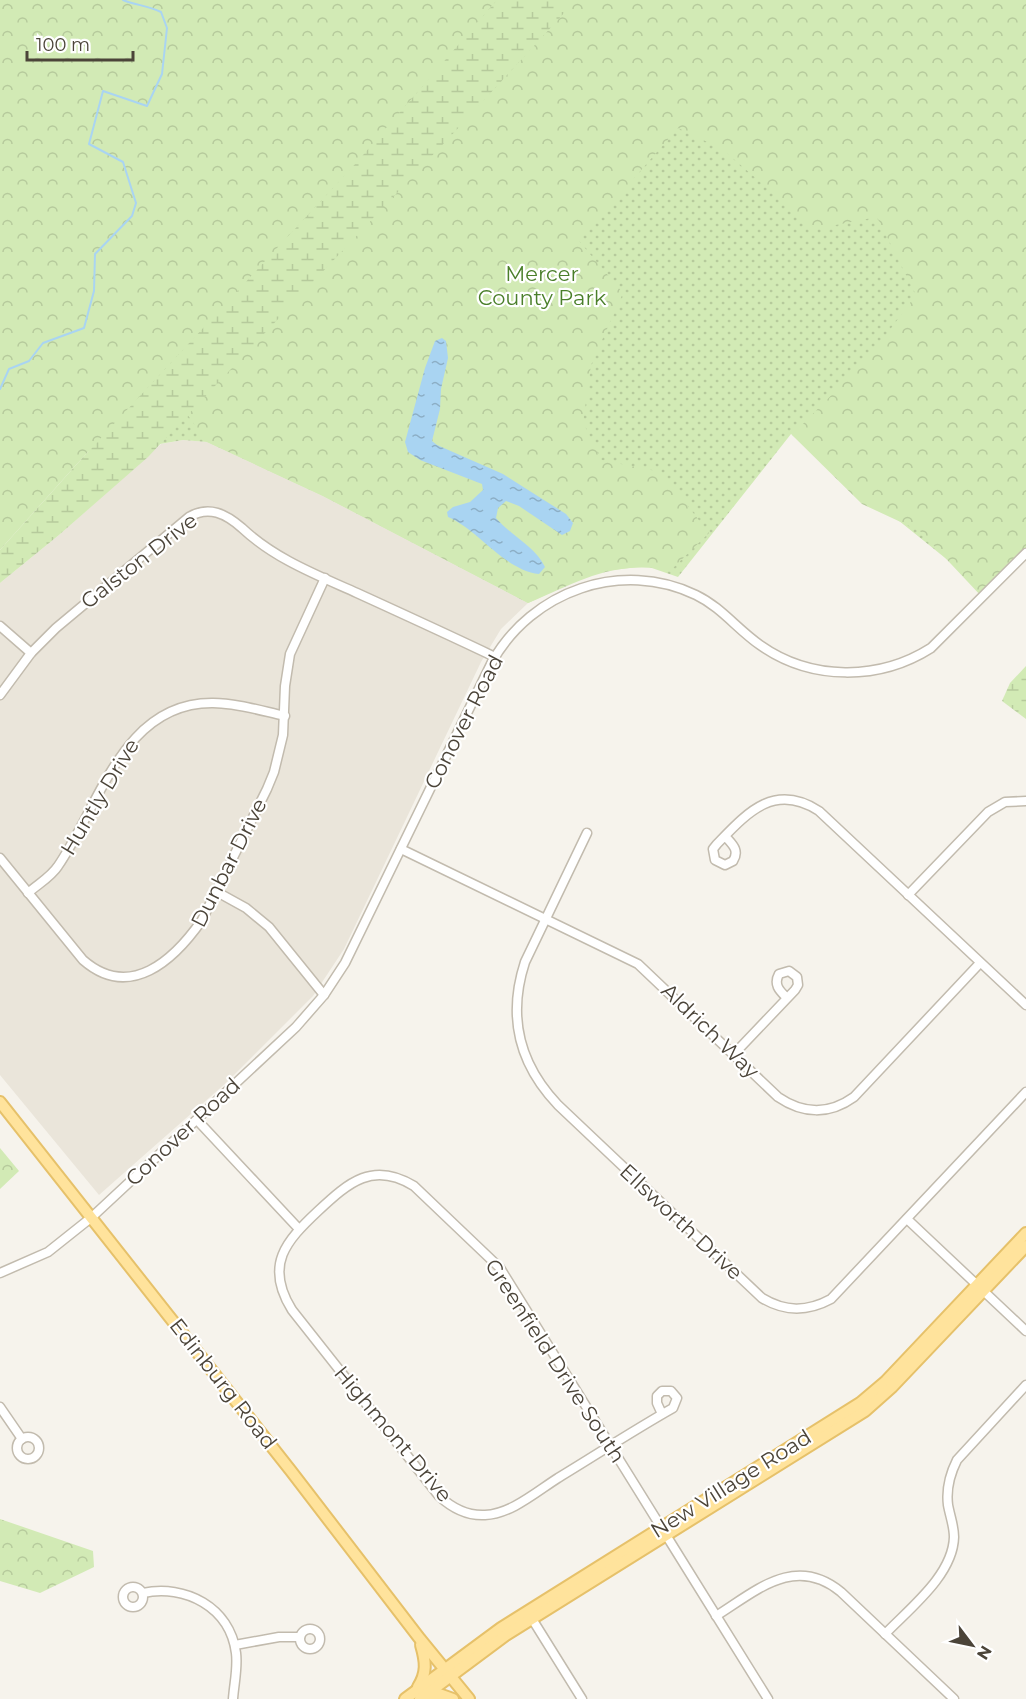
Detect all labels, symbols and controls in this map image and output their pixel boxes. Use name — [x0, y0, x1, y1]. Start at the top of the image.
scale bar — [27, 24, 134, 62]
text: 100 m — [36, 34, 90, 56]
park label: Mercer County Park — [478, 261, 607, 310]
street label: Galston Drive — [76, 507, 202, 614]
street label: Conover Road — [419, 651, 508, 793]
street label: Huntly Drive — [55, 734, 144, 859]
street label: Dunbar Drive — [185, 794, 272, 931]
street label: Aldrich Way — [656, 978, 765, 1084]
street label: Conover Road — [120, 1072, 245, 1191]
street label: Ellsworth Drive — [615, 1158, 748, 1285]
street label: Greenfield Drive South — [480, 1254, 631, 1467]
street label: Edinburg Road — [165, 1313, 282, 1454]
street label: Highmont Drive — [329, 1361, 458, 1507]
street label: New Village Road — [646, 1424, 816, 1543]
north arrow — [942, 1615, 1002, 1675]
text: N — [973, 1642, 996, 1663]

